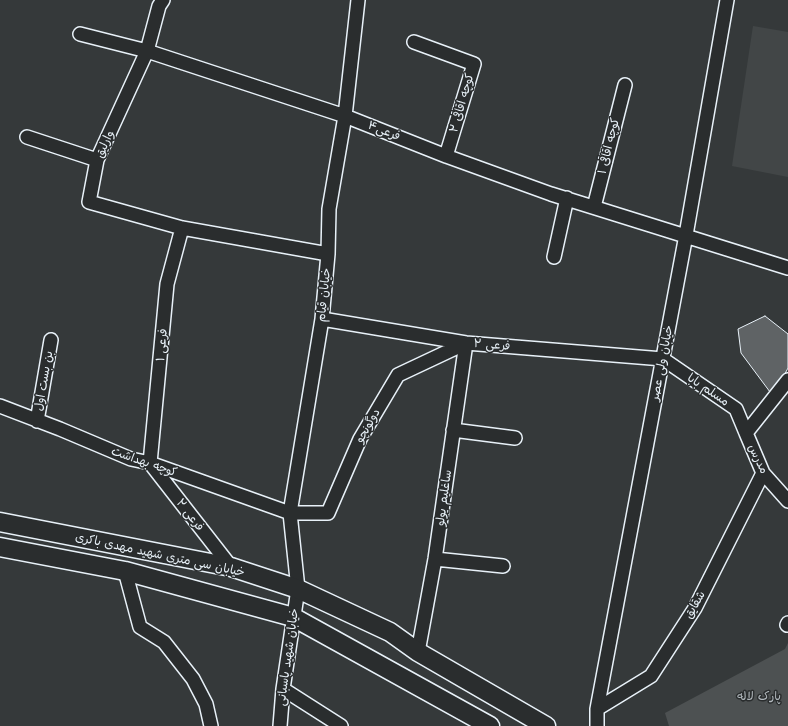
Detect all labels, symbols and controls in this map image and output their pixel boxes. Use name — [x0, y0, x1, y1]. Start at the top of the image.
street label: کوچه اقاقی ۲ — [447, 72, 477, 134]
street label: کوچه اقاقی ۱ — [595, 116, 623, 176]
street label: فرعی۴ — [366, 118, 402, 144]
street label: وارلیق — [92, 128, 118, 160]
street label: خیابان قیام — [314, 267, 334, 323]
street label: خیابان ولی عصر — [648, 324, 676, 402]
street label: فرعی ۱ — [153, 328, 171, 362]
street label: فرعی ۲ — [473, 336, 511, 354]
street label: بن بست اول — [32, 350, 56, 412]
street label: مسلم بابا — [684, 371, 732, 409]
street label: دوگونچو — [352, 406, 384, 446]
street label: مدرس — [745, 442, 771, 476]
street label: کوچه بهداشت — [109, 444, 179, 480]
street label: ساغلیم یولو — [433, 469, 455, 527]
street label: فرعی ۲ — [173, 496, 207, 534]
street label: خیابان سی متری شهید مهدی باکری — [74, 530, 246, 580]
street label: شقایق — [682, 589, 708, 621]
street label: خیابان شهید پاسبانی — [274, 607, 302, 707]
park label: پارک لاله — [737, 690, 781, 704]

